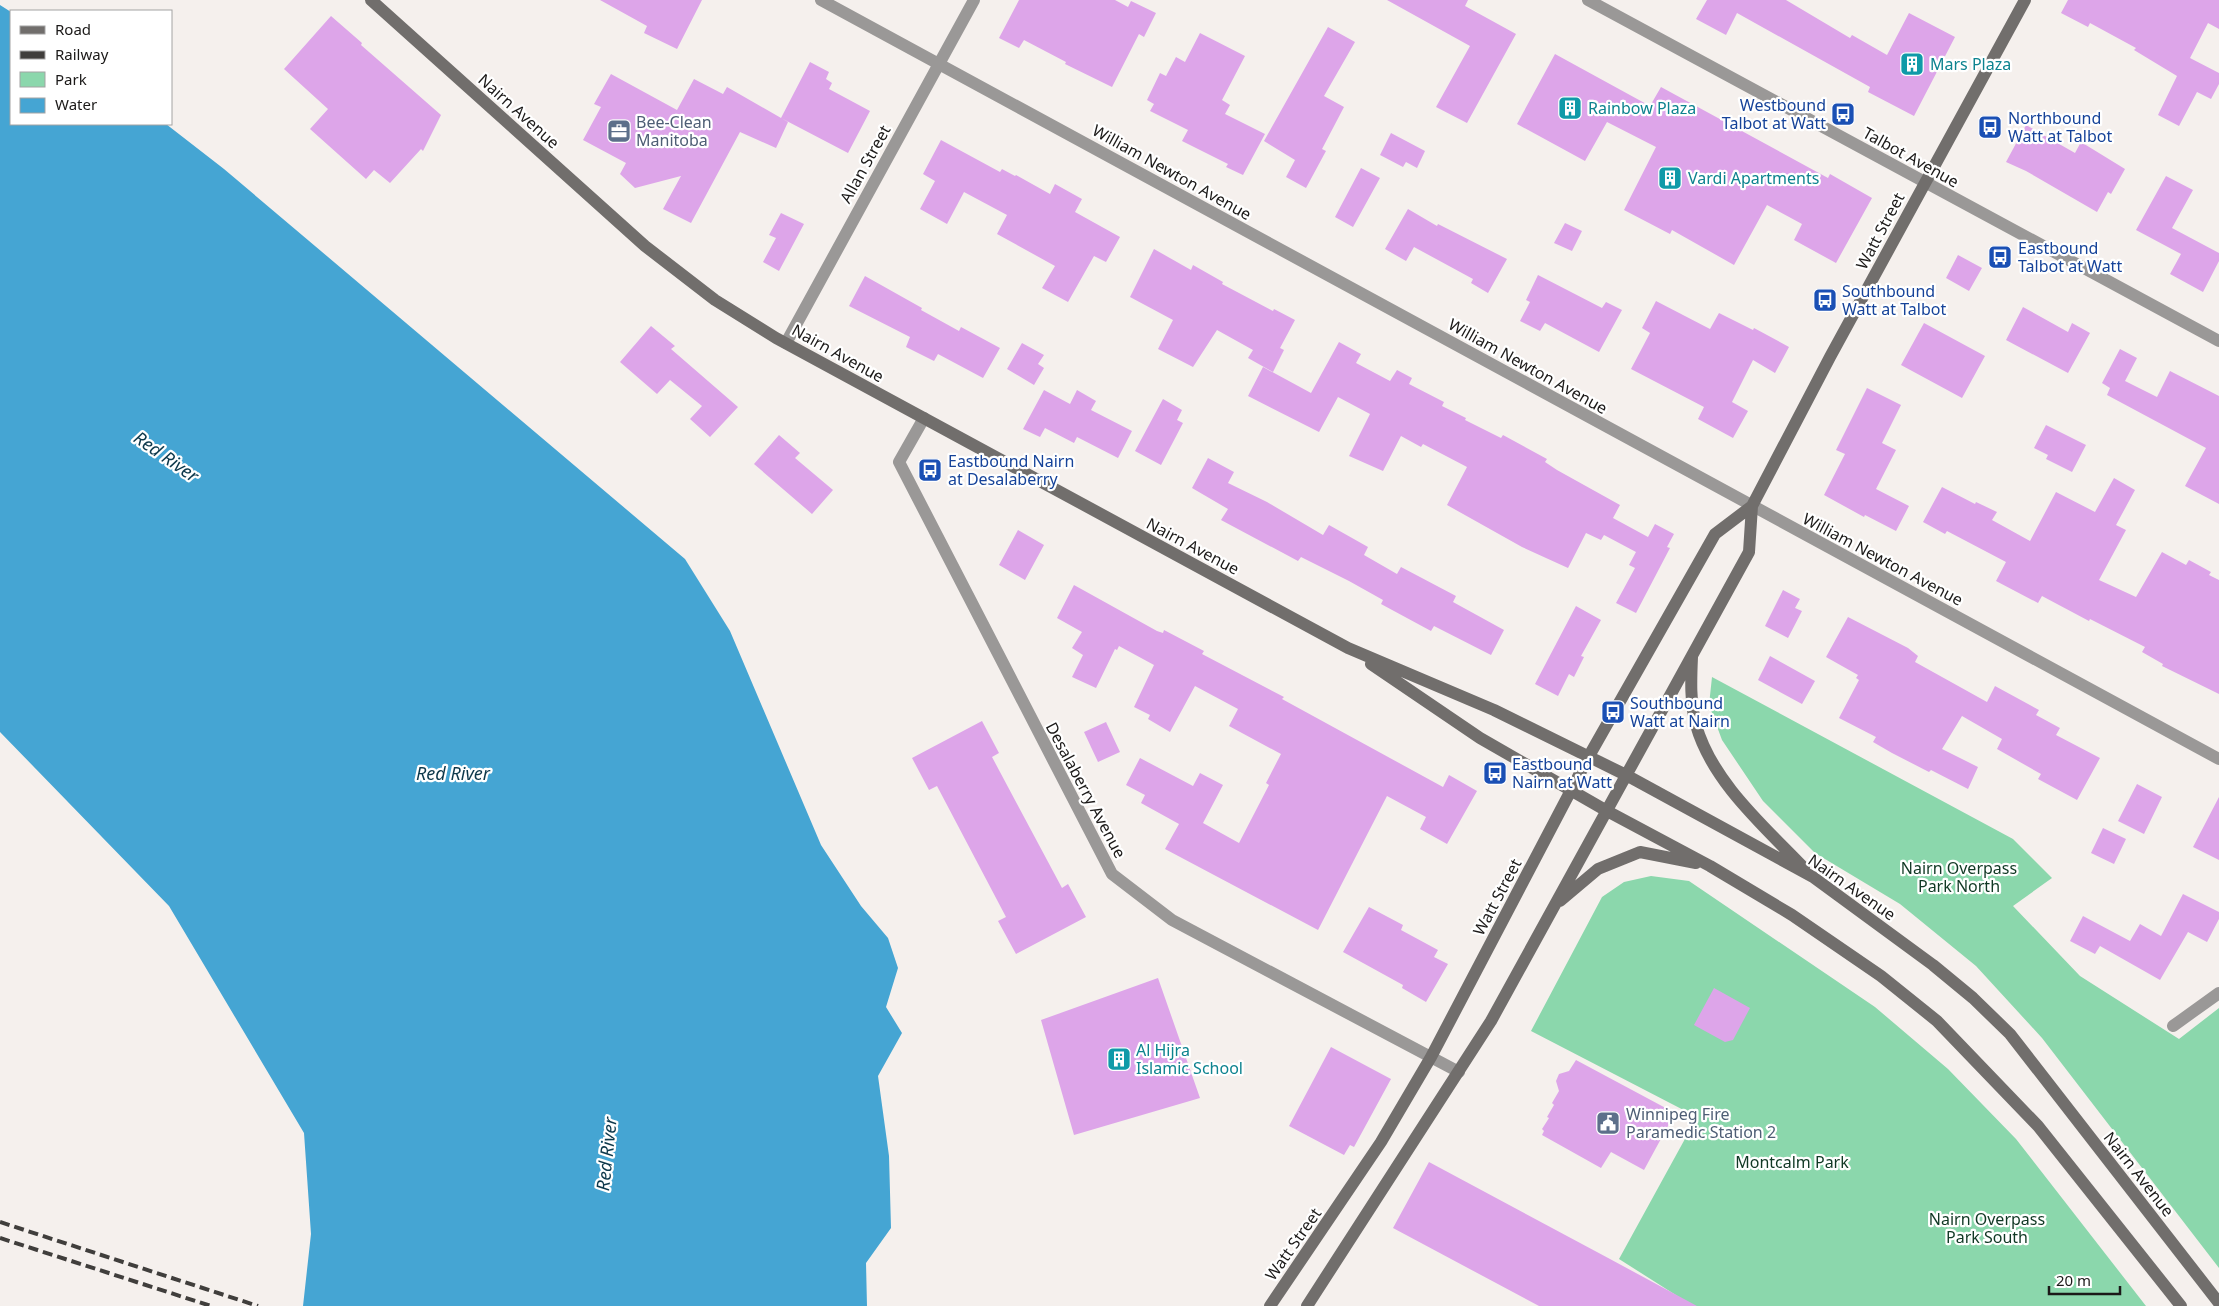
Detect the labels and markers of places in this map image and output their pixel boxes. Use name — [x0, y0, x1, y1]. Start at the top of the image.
building icon: Mars Plaza — [1899, 51, 1925, 77]
place label: Mars Plaza — [1930, 53, 2011, 75]
place label: Westbound Talbot at Watt — [1722, 94, 1826, 134]
building icon: Rainbow Plaza — [1557, 95, 1583, 121]
place label: Rainbow Plaza — [1588, 97, 1696, 119]
bus stop icon: Westbound Talbot at Watt — [1830, 101, 1856, 127]
place label: Northbound Watt at Talbot — [2008, 107, 2112, 147]
place label: Bee-Clean Manitoba — [636, 111, 712, 151]
bus stop icon: Northbound Watt at Talbot — [1977, 114, 2003, 140]
office icon: Bee-Clean Manitoba — [606, 118, 632, 144]
building icon: Vardi Apartments — [1657, 165, 1683, 191]
place label: Vardi Apartments — [1688, 167, 1819, 189]
place label: Eastbound Talbot at Watt — [2018, 237, 2122, 277]
bus stop icon: Eastbound Talbot at Watt — [1987, 244, 2013, 270]
place label: Southbound Watt at Talbot — [1842, 280, 1946, 320]
bus stop icon: Southbound Watt at Talbot — [1812, 287, 1838, 313]
place label: Eastbound Nairn at Desalaberry — [948, 450, 1074, 490]
bus stop icon: Eastbound Nairn at Desalaberry — [917, 457, 943, 483]
place label: Southbound Watt at Nairn — [1630, 692, 1730, 732]
bus stop icon: Southbound Watt at Nairn — [1600, 699, 1626, 725]
place label: Eastbound Nairn at Watt — [1512, 753, 1612, 793]
bus stop icon: Eastbound Nairn at Watt — [1482, 760, 1508, 786]
place label: Al Hijra Islamic School — [1136, 1039, 1243, 1079]
building icon: Al Hijra Islamic School — [1106, 1046, 1132, 1072]
place label: Winnipeg Fire Paramedic Station 2 — [1626, 1103, 1776, 1143]
public building icon: Winnipeg Fire Paramedic Station 2 — [1595, 1110, 1621, 1136]

